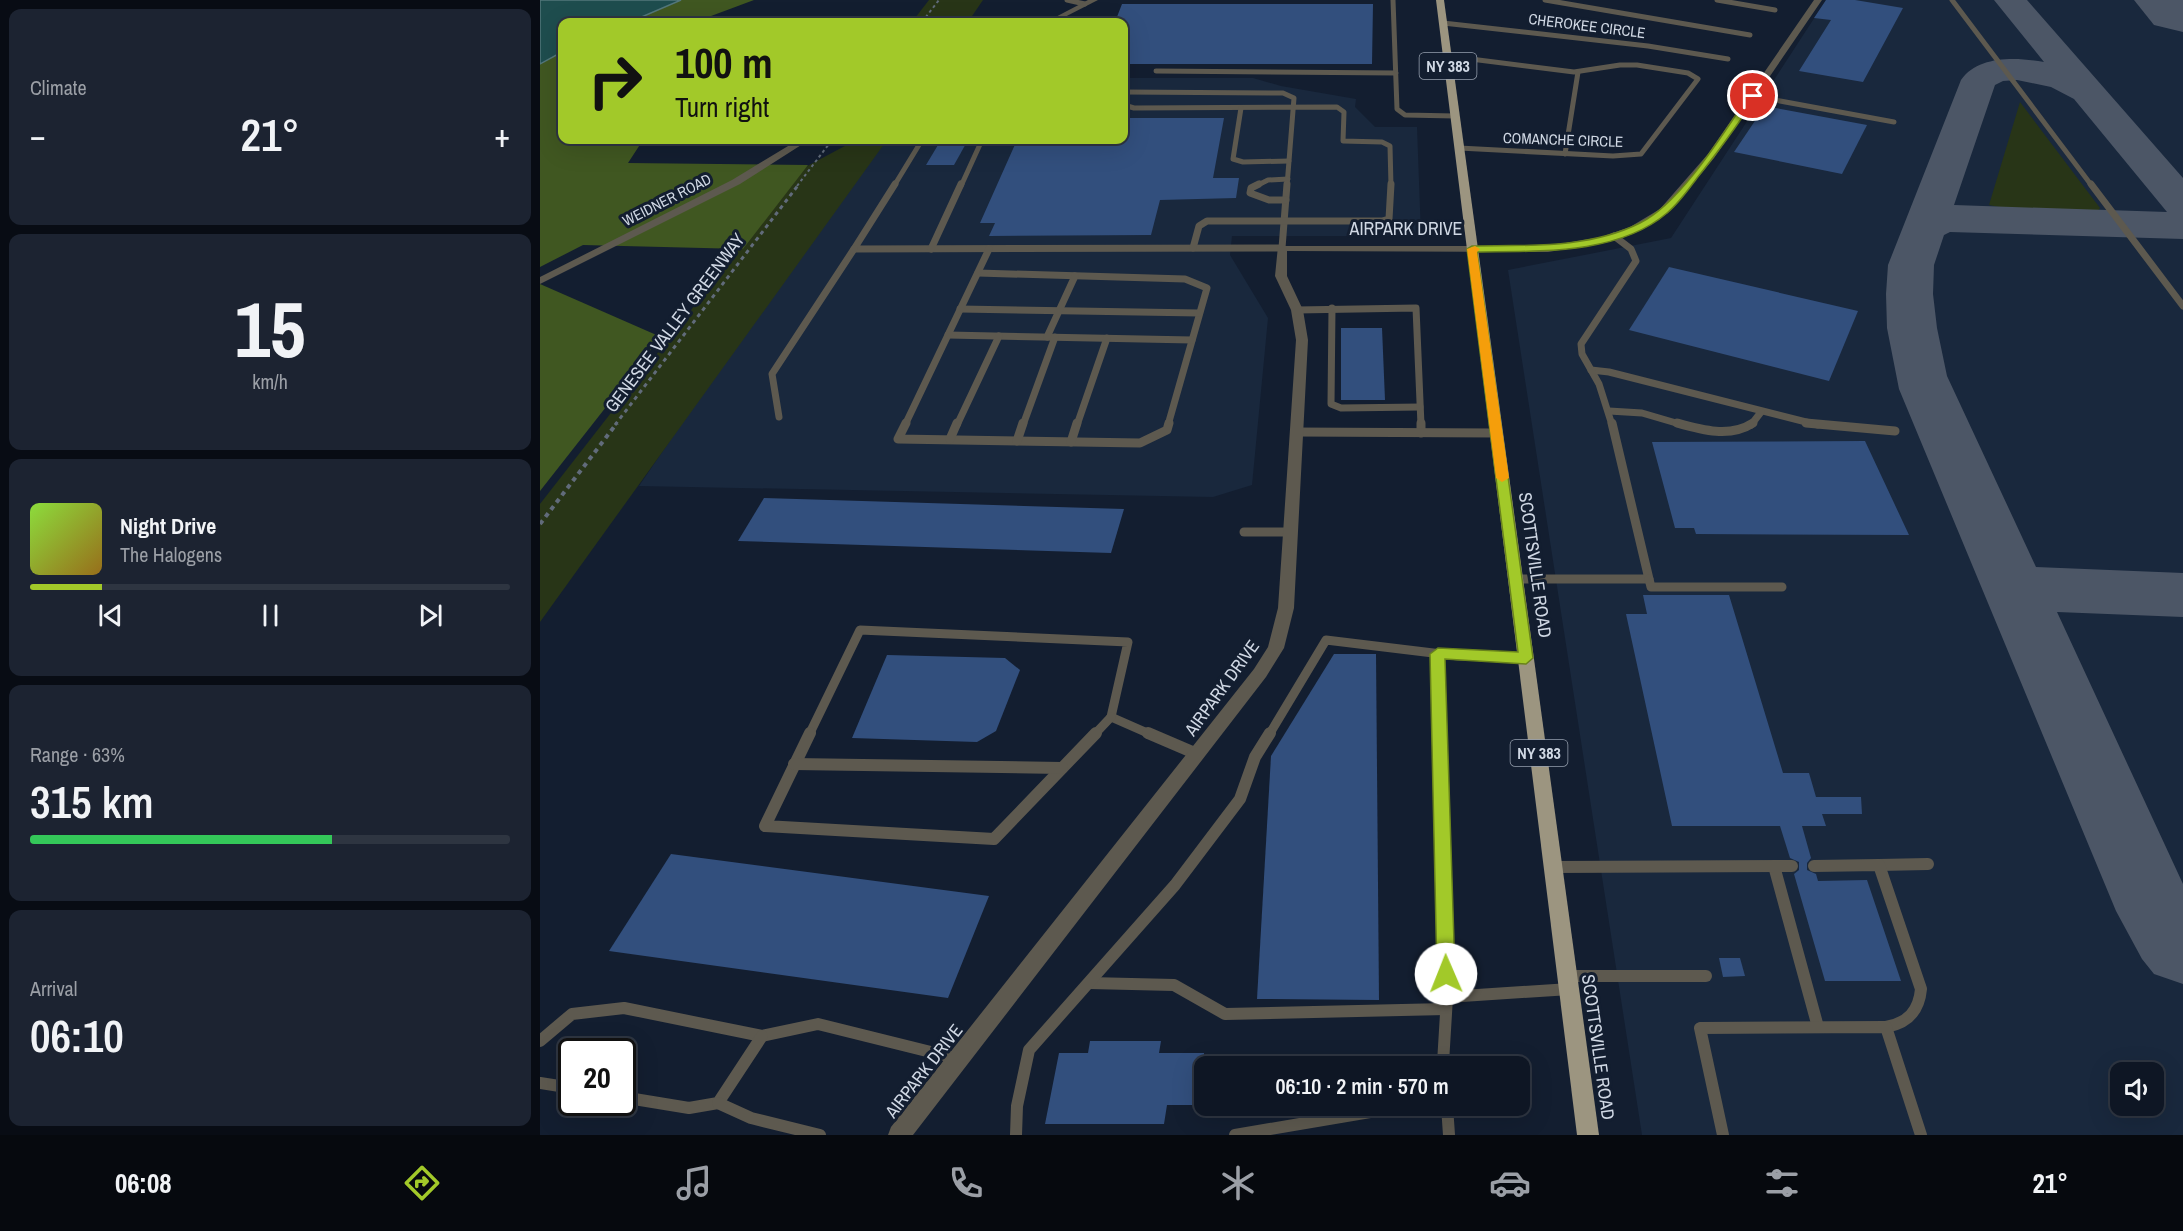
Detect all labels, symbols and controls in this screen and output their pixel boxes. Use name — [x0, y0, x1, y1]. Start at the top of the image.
street label: CHEROKEE CIRCLE — [1527, 8, 1647, 43]
text: 100 m — [675, 35, 773, 91]
icon: right — [576, 42, 654, 120]
road number: NY 383 — [1420, 53, 1476, 79]
pin — [1727, 70, 1778, 121]
text: Climate — [30, 74, 87, 101]
icon: arrive — [1736, 79, 1769, 112]
text: Turn right — [675, 89, 769, 125]
text: 21° — [240, 104, 300, 165]
text: − — [30, 113, 46, 157]
text: + — [494, 113, 510, 157]
street label: COMANCHE CIRCLE — [1503, 127, 1623, 152]
street label: WEIDNER ROAD — [619, 168, 715, 231]
street label: AIRPARK DRIVE — [1349, 216, 1462, 241]
street label: GENESEE VALLEY GREENWAY — [599, 228, 750, 417]
text: 15 — [234, 276, 306, 381]
text: km/h — [252, 368, 288, 395]
street label: SCOTTSVILLE ROAD — [1513, 490, 1558, 639]
text: Night Drive — [120, 511, 216, 541]
text: The Halogens — [120, 541, 222, 568]
icon: previous — [94, 599, 127, 632]
icon: pause — [254, 599, 287, 632]
icon: next — [414, 599, 447, 632]
street label: AIRPARK DRIVE — [1178, 635, 1265, 742]
road number: NY 383 — [1510, 740, 1568, 766]
text: Range · 63% — [30, 741, 125, 768]
text: 315 km — [30, 771, 154, 832]
position arrow — [1414, 942, 1478, 1006]
street label: SCOTTSVILLE ROAD — [1576, 972, 1621, 1121]
text: Arrival — [30, 975, 77, 1002]
text: 06:10 — [30, 1005, 124, 1066]
street label: AIRPARK DRIVE — [878, 1018, 968, 1124]
speed limit sign: 20 — [558, 1038, 636, 1116]
map controls — [2110, 1062, 2164, 1116]
button: sound — [2110, 1062, 2164, 1116]
text: 06:10 · 2 min · 570 m — [1275, 1071, 1449, 1101]
icon: directions — [401, 1162, 443, 1204]
icon: music — [673, 1162, 715, 1204]
icon: phone — [945, 1162, 987, 1204]
icon: climate — [1217, 1162, 1259, 1204]
icon: car — [1489, 1162, 1531, 1204]
icon: filters — [1761, 1162, 1803, 1204]
text: 06:08 — [115, 1165, 172, 1201]
text: 21° — [2033, 1165, 2068, 1201]

